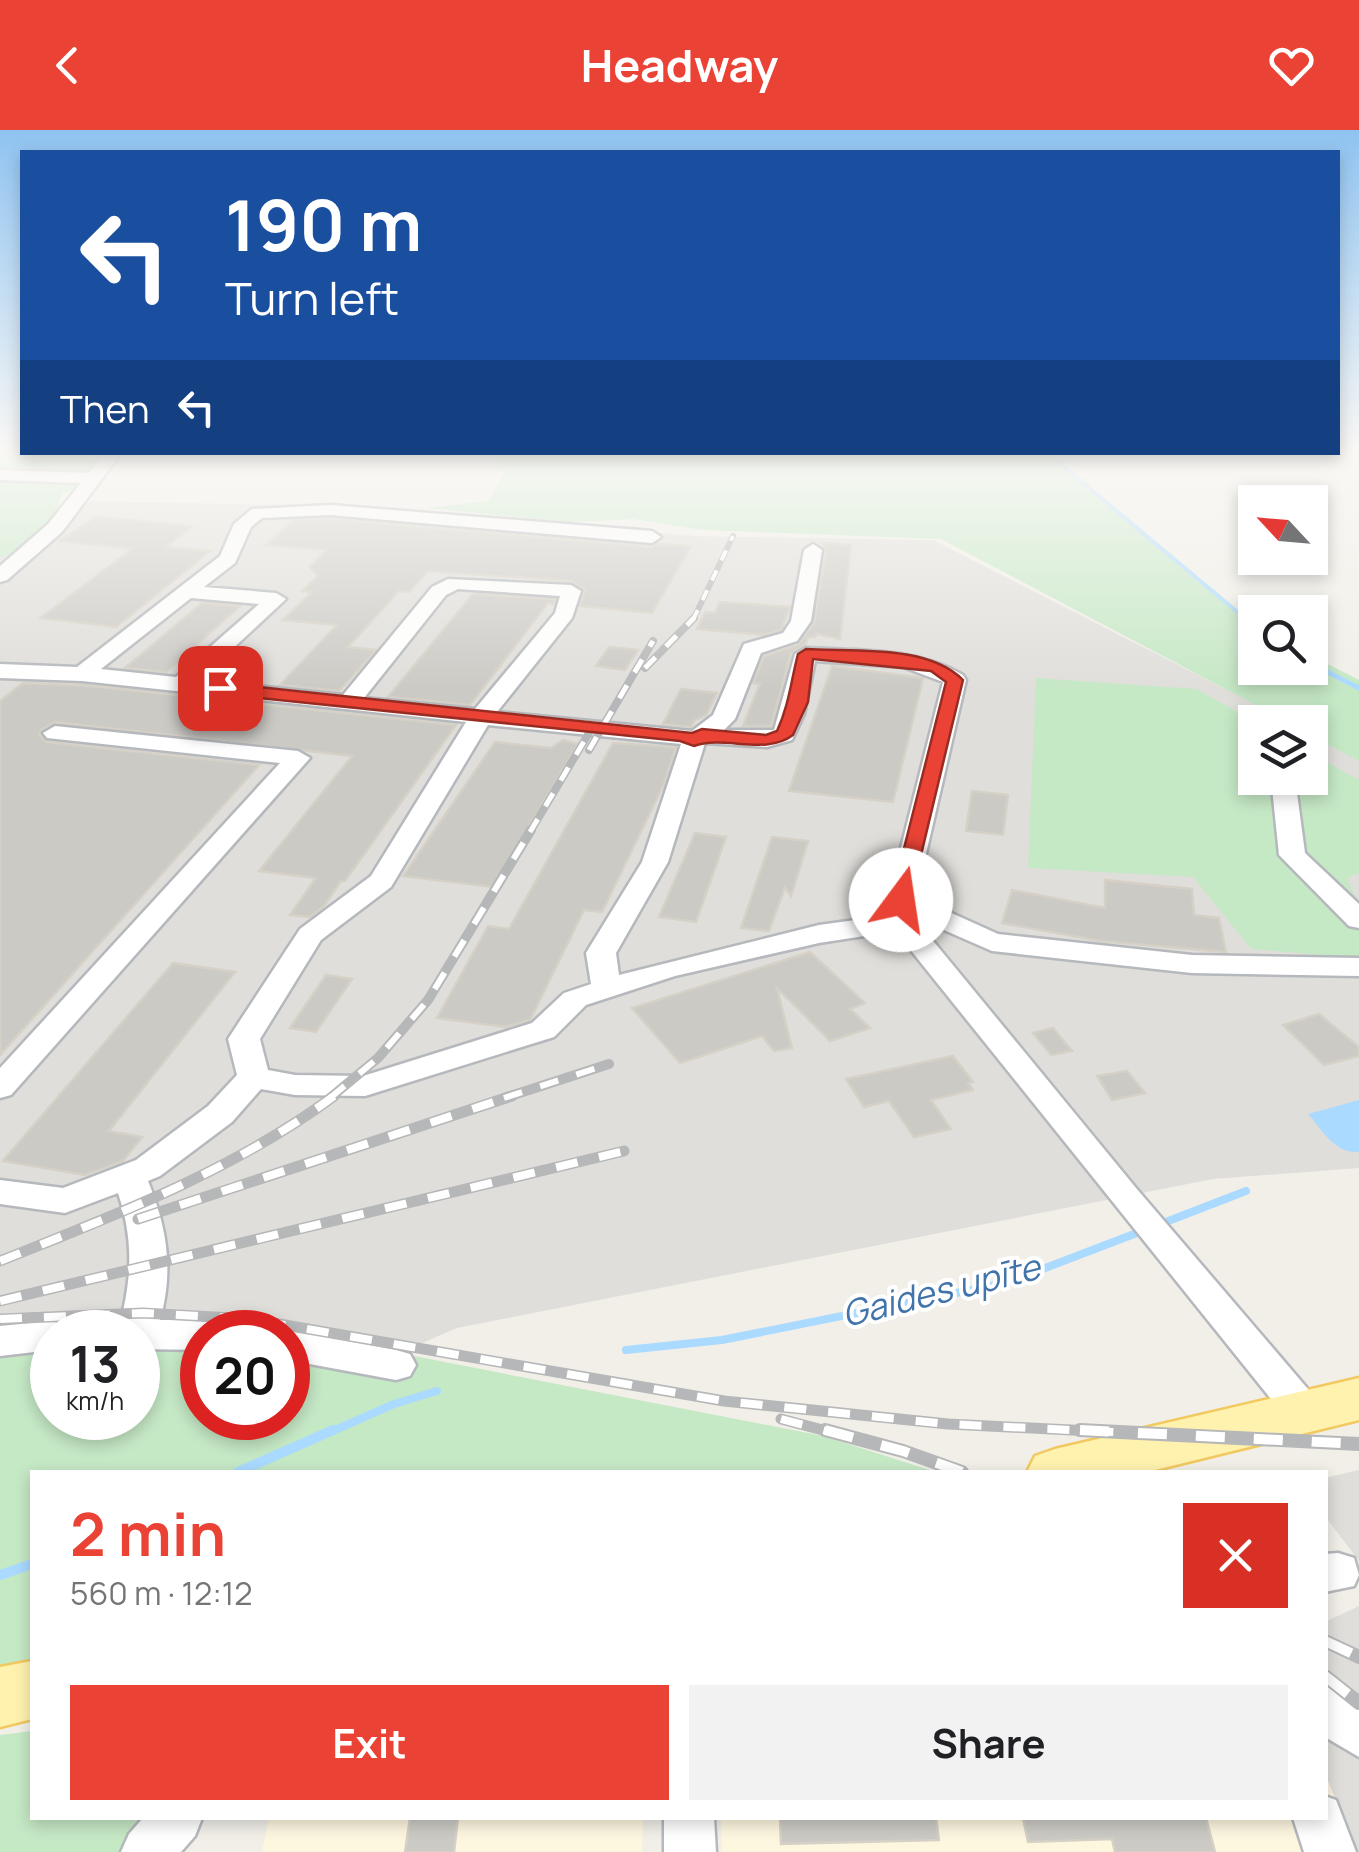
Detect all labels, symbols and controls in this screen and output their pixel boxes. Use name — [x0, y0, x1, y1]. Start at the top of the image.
text: Headway — [581, 34, 778, 96]
icon: back — [40, 38, 95, 93]
icon: heart — [1264, 38, 1319, 93]
text: 190 m — [225, 176, 422, 272]
icon: left — [60, 190, 190, 320]
text: Turn left — [225, 267, 399, 329]
icon: left — [169, 380, 224, 435]
text: Then — [60, 382, 149, 434]
north arrow — [1238, 485, 1328, 575]
map controls — [1238, 485, 1328, 795]
button: search — [1238, 595, 1328, 685]
pin — [178, 646, 263, 731]
icon: arrive — [193, 661, 248, 716]
button: layers — [1238, 705, 1328, 795]
position arrow — [849, 848, 953, 952]
water label: Gaides upīte — [837, 1242, 1047, 1338]
speed limit sign: 20 — [180, 1310, 310, 1440]
text: 13 — [70, 1329, 120, 1397]
text: km/h — [66, 1383, 124, 1418]
text: 2 min — [70, 1492, 226, 1574]
button: close — [1183, 1503, 1288, 1608]
text: 560 m · 12:12 — [70, 1571, 252, 1615]
button: Exit — [70, 1685, 669, 1800]
button: Share — [689, 1685, 1288, 1800]

